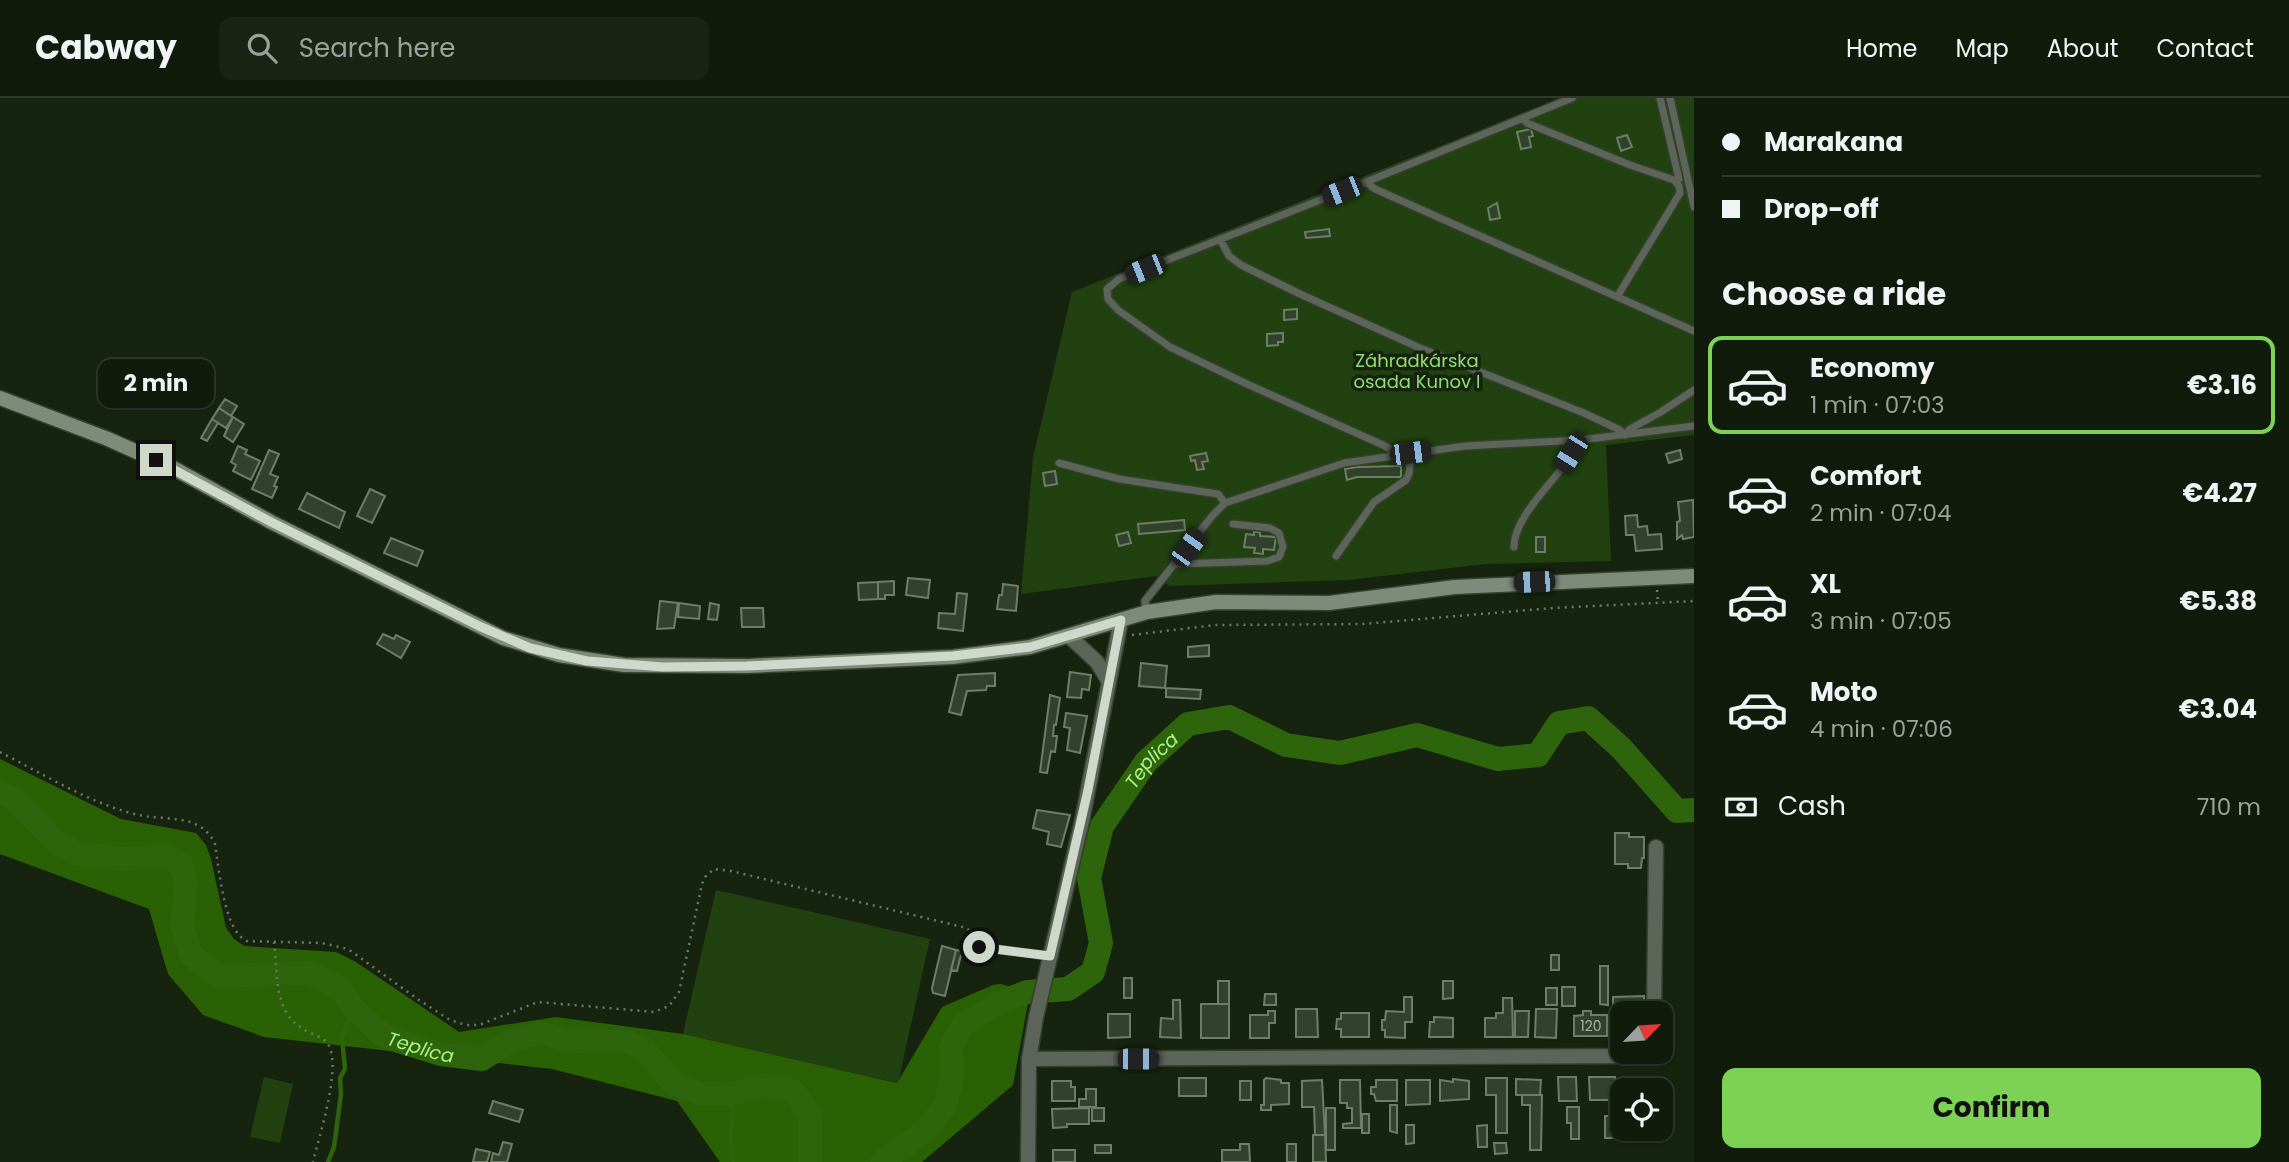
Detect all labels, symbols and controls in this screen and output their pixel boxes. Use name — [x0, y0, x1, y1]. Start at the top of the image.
search box — [219, 17, 709, 80]
text: Cabway — [35, 24, 177, 71]
icon: search — [243, 29, 281, 67]
text: Search here — [299, 30, 455, 66]
text: Home — [1846, 32, 1918, 65]
text: Map — [1956, 32, 2009, 65]
text: About — [2047, 32, 2118, 65]
text: Contact — [2156, 32, 2254, 65]
text: Marakana — [1764, 124, 1903, 160]
car — [1319, 173, 1366, 209]
text: Drop-off — [1764, 191, 1879, 227]
car — [1122, 251, 1169, 287]
text: Choose a ride — [1722, 271, 1946, 316]
park label: Záhradkárska osada Kunov I — [1354, 348, 1480, 394]
text: Economy — [1810, 350, 1934, 386]
icon: car — [1726, 354, 1789, 417]
callout: 2 min — [98, 358, 214, 408]
text: 2 min — [124, 367, 188, 399]
text: €3.16 — [2187, 367, 2257, 403]
text: 1 min · 07:03 — [1810, 389, 1945, 421]
car — [1551, 430, 1592, 476]
car — [1388, 440, 1433, 466]
route end — [140, 444, 172, 476]
text: Comfort — [1810, 458, 1922, 494]
icon: car — [1726, 462, 1789, 525]
text: €4.27 — [2183, 475, 2257, 511]
text: 2 min · 07:04 — [1810, 497, 1951, 529]
car — [1168, 525, 1209, 571]
text: XL — [1810, 566, 1841, 602]
icon: car — [1726, 570, 1789, 633]
car — [1513, 571, 1556, 593]
text: €5.38 — [2179, 583, 2257, 619]
text: 3 min · 07:05 — [1810, 605, 1952, 637]
text: Moto — [1810, 674, 1878, 710]
icon: car — [1726, 678, 1789, 741]
text: €3.04 — [2179, 691, 2257, 727]
text: 4 min · 07:06 — [1810, 713, 1953, 745]
water label: Teplica — [1119, 726, 1185, 794]
icon: cash — [1722, 788, 1760, 826]
text: Cash — [1778, 788, 1846, 824]
text: 710 m — [2197, 791, 2261, 823]
route start — [963, 931, 995, 963]
north arrow — [1610, 1001, 1673, 1064]
map controls — [1610, 1001, 1673, 1141]
house number: 120 — [1580, 1016, 1602, 1036]
water label: Teplica — [384, 1025, 456, 1069]
car — [1118, 1049, 1160, 1070]
button: Confirm — [1722, 1068, 2261, 1148]
button: locate — [1610, 1078, 1673, 1141]

